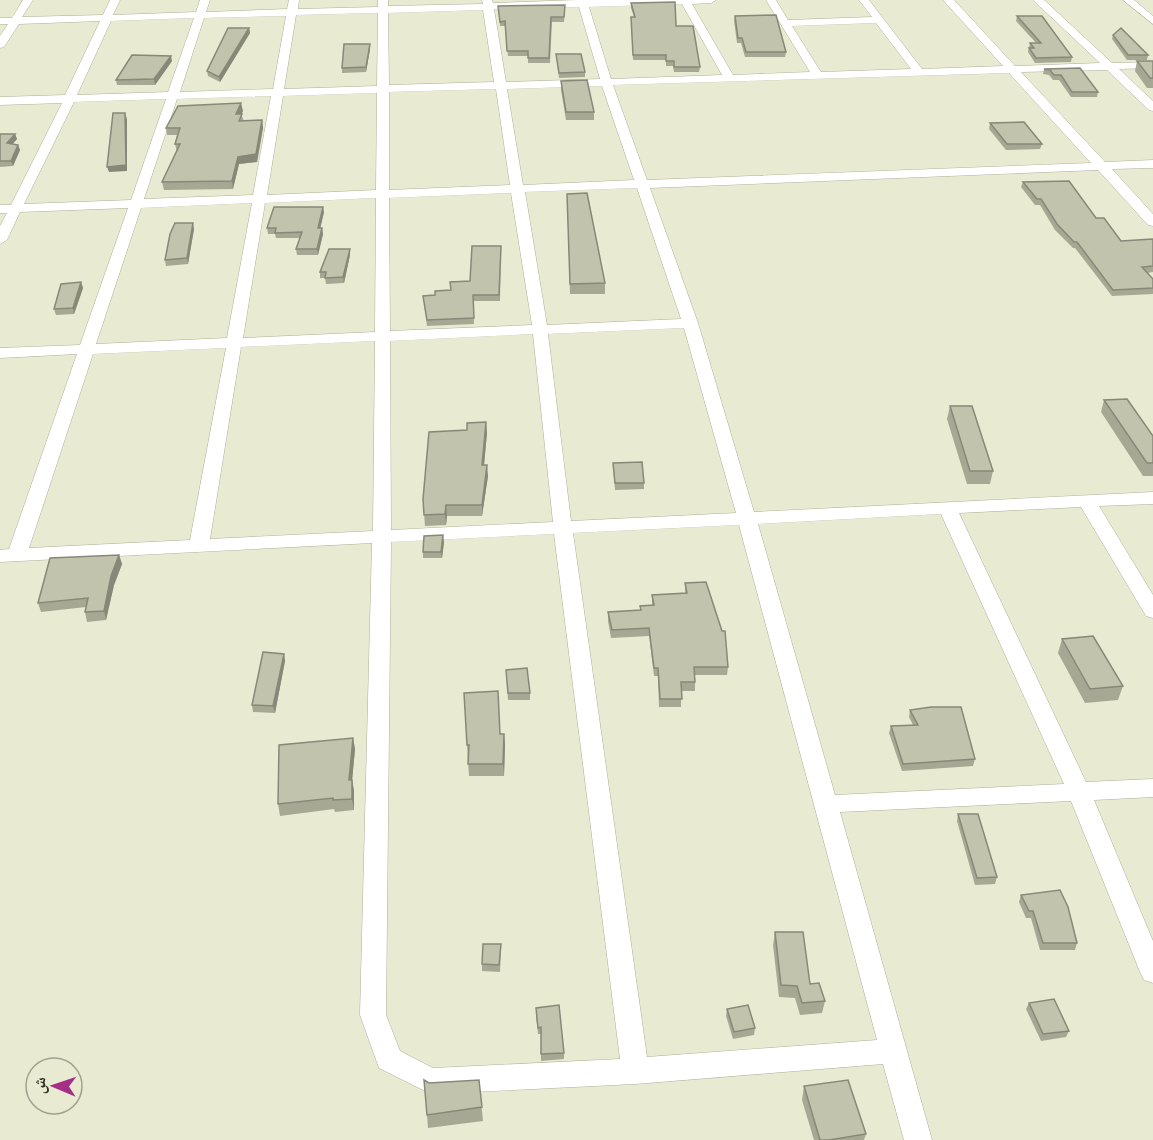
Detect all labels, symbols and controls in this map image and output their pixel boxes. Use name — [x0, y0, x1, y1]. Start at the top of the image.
north arrow — [24, 1056, 84, 1116]
text: ش — [29, 1077, 50, 1094]

